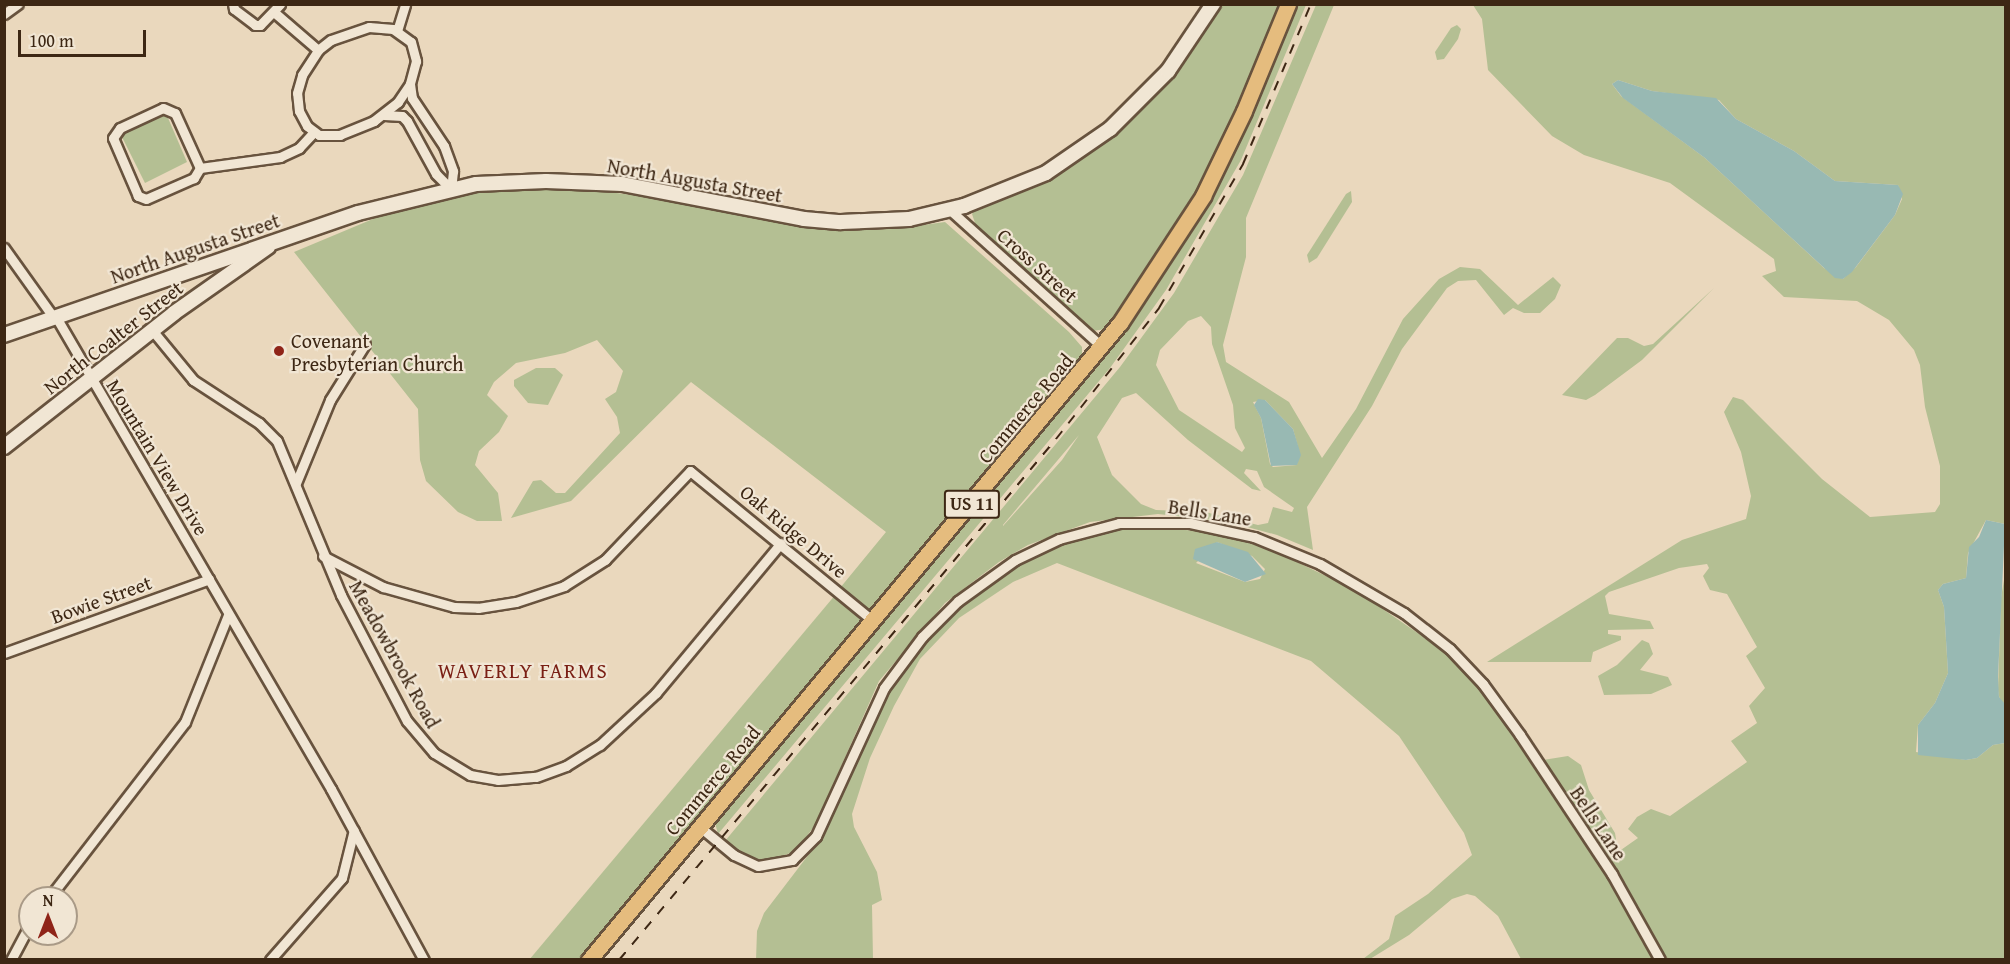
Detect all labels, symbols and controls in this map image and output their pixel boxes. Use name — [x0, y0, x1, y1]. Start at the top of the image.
scale bar — [21, 18, 148, 56]
text: 100 m — [29, 27, 74, 54]
street label: North Augusta Street — [606, 153, 784, 207]
street label: North Augusta Street — [107, 208, 283, 288]
street label: Cross Street — [993, 223, 1083, 307]
street label: North Coalter Street — [39, 275, 187, 399]
place label: Covenant Presbyterian Church — [291, 328, 463, 375]
marker: Covenant Presbyterian Church — [272, 344, 286, 358]
street label: Commerce Road — [972, 348, 1078, 468]
street label: Mountain View Drive — [102, 375, 214, 539]
street label: Oak Ridge Drive — [736, 479, 852, 583]
road number: US 11 — [944, 489, 1000, 519]
street label: Bells Lane — [1167, 494, 1253, 530]
street label: Bowie Street — [47, 570, 155, 628]
street label: Meadowbrook Road — [344, 576, 446, 732]
district label: WAVERLY FARMS — [438, 658, 608, 684]
street label: Commerce Road — [659, 720, 765, 840]
street label: Bells Lane — [1566, 781, 1632, 865]
north arrow — [18, 886, 78, 946]
text: N — [43, 888, 53, 912]

